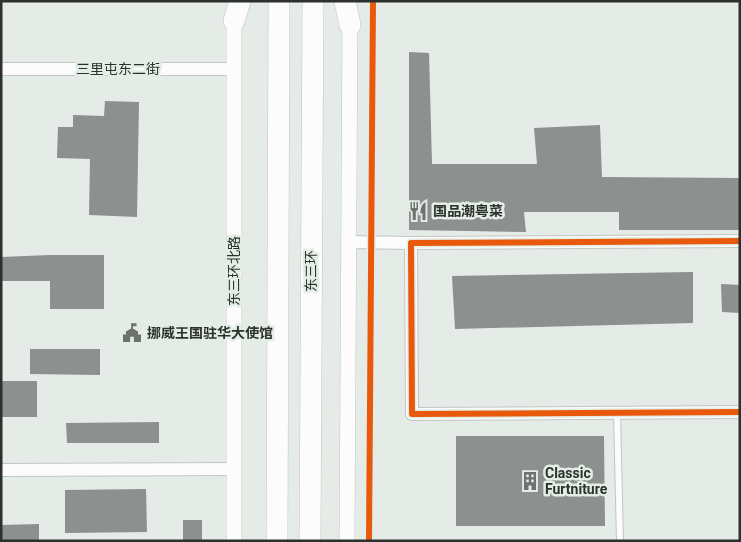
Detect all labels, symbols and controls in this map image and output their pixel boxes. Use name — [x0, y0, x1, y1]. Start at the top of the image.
street label: 三里屯东二街 — [76, 61, 160, 77]
restaurant icon: 国品潮粤菜 — [407, 200, 429, 222]
place label: 国品潮粤菜 — [433, 203, 503, 219]
street label: 东三环北路 — [226, 236, 242, 306]
street label: 东三环 — [303, 250, 319, 292]
public building icon: 挪威王国驻华大使馆 — [121, 322, 143, 344]
place label: 挪威王国驻华大使馆 — [147, 325, 273, 341]
place label: Classic Furtniture — [545, 465, 608, 497]
building icon: Classic Furtniture — [519, 470, 541, 492]

